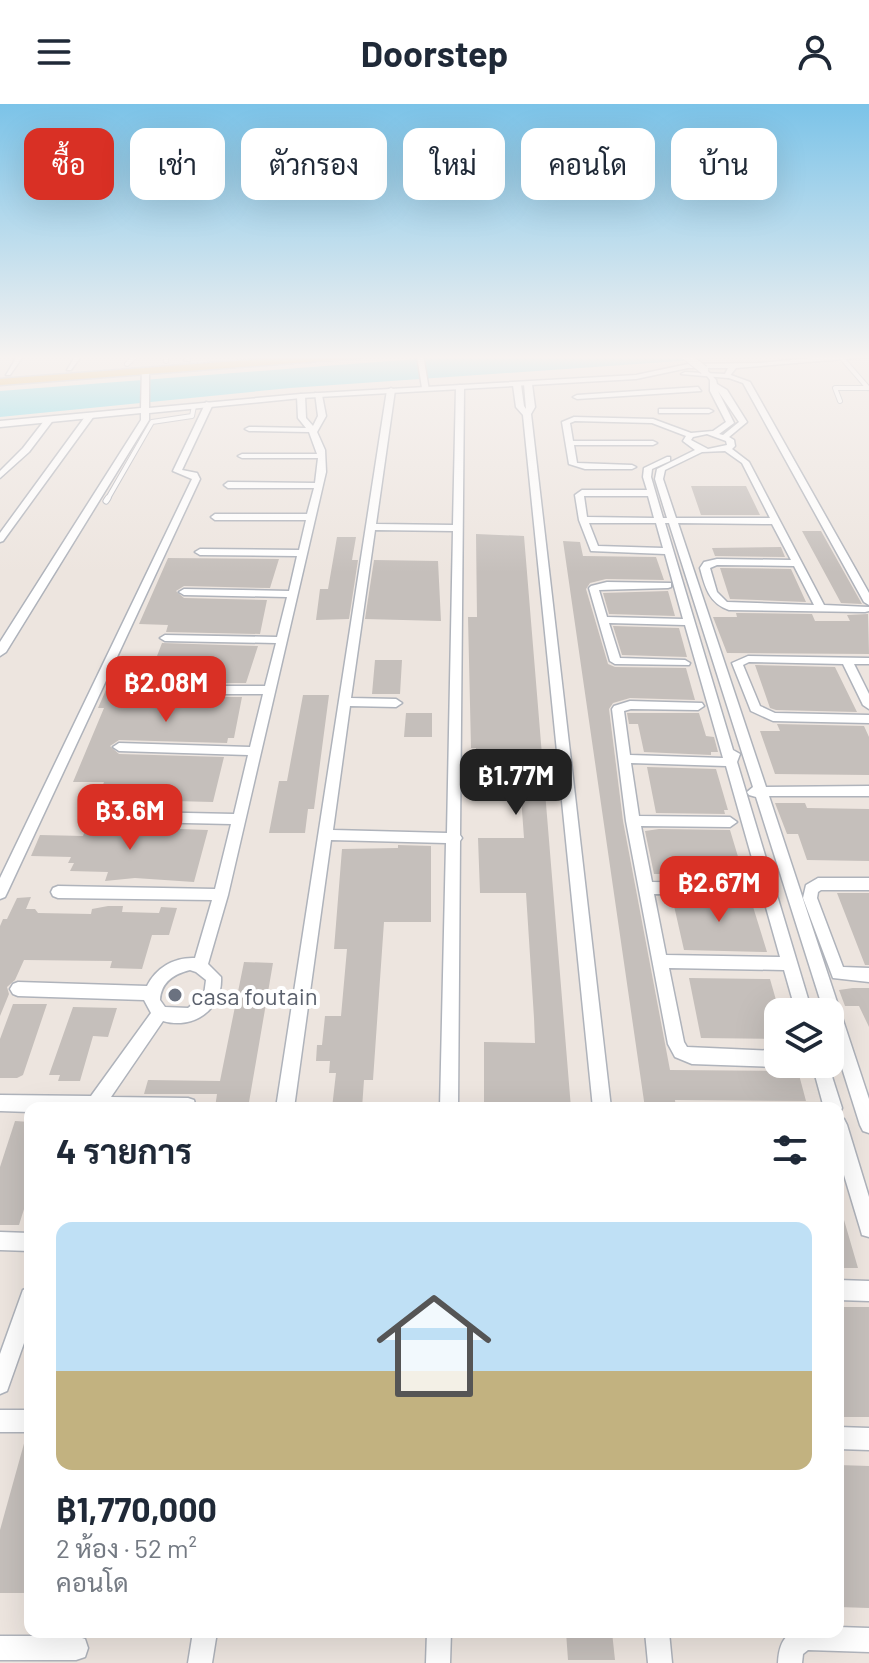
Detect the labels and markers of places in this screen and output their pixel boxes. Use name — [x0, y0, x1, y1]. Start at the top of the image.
pin: ฿2.08M — [101, 656, 231, 724]
pin: ฿1.77M — [451, 749, 581, 817]
pin: ฿3.6M — [74, 784, 186, 852]
pin: ฿2.67M — [654, 856, 784, 924]
place label: casa foutain — [191, 981, 318, 1010]
marker: casa foutain — [166, 986, 184, 1004]

